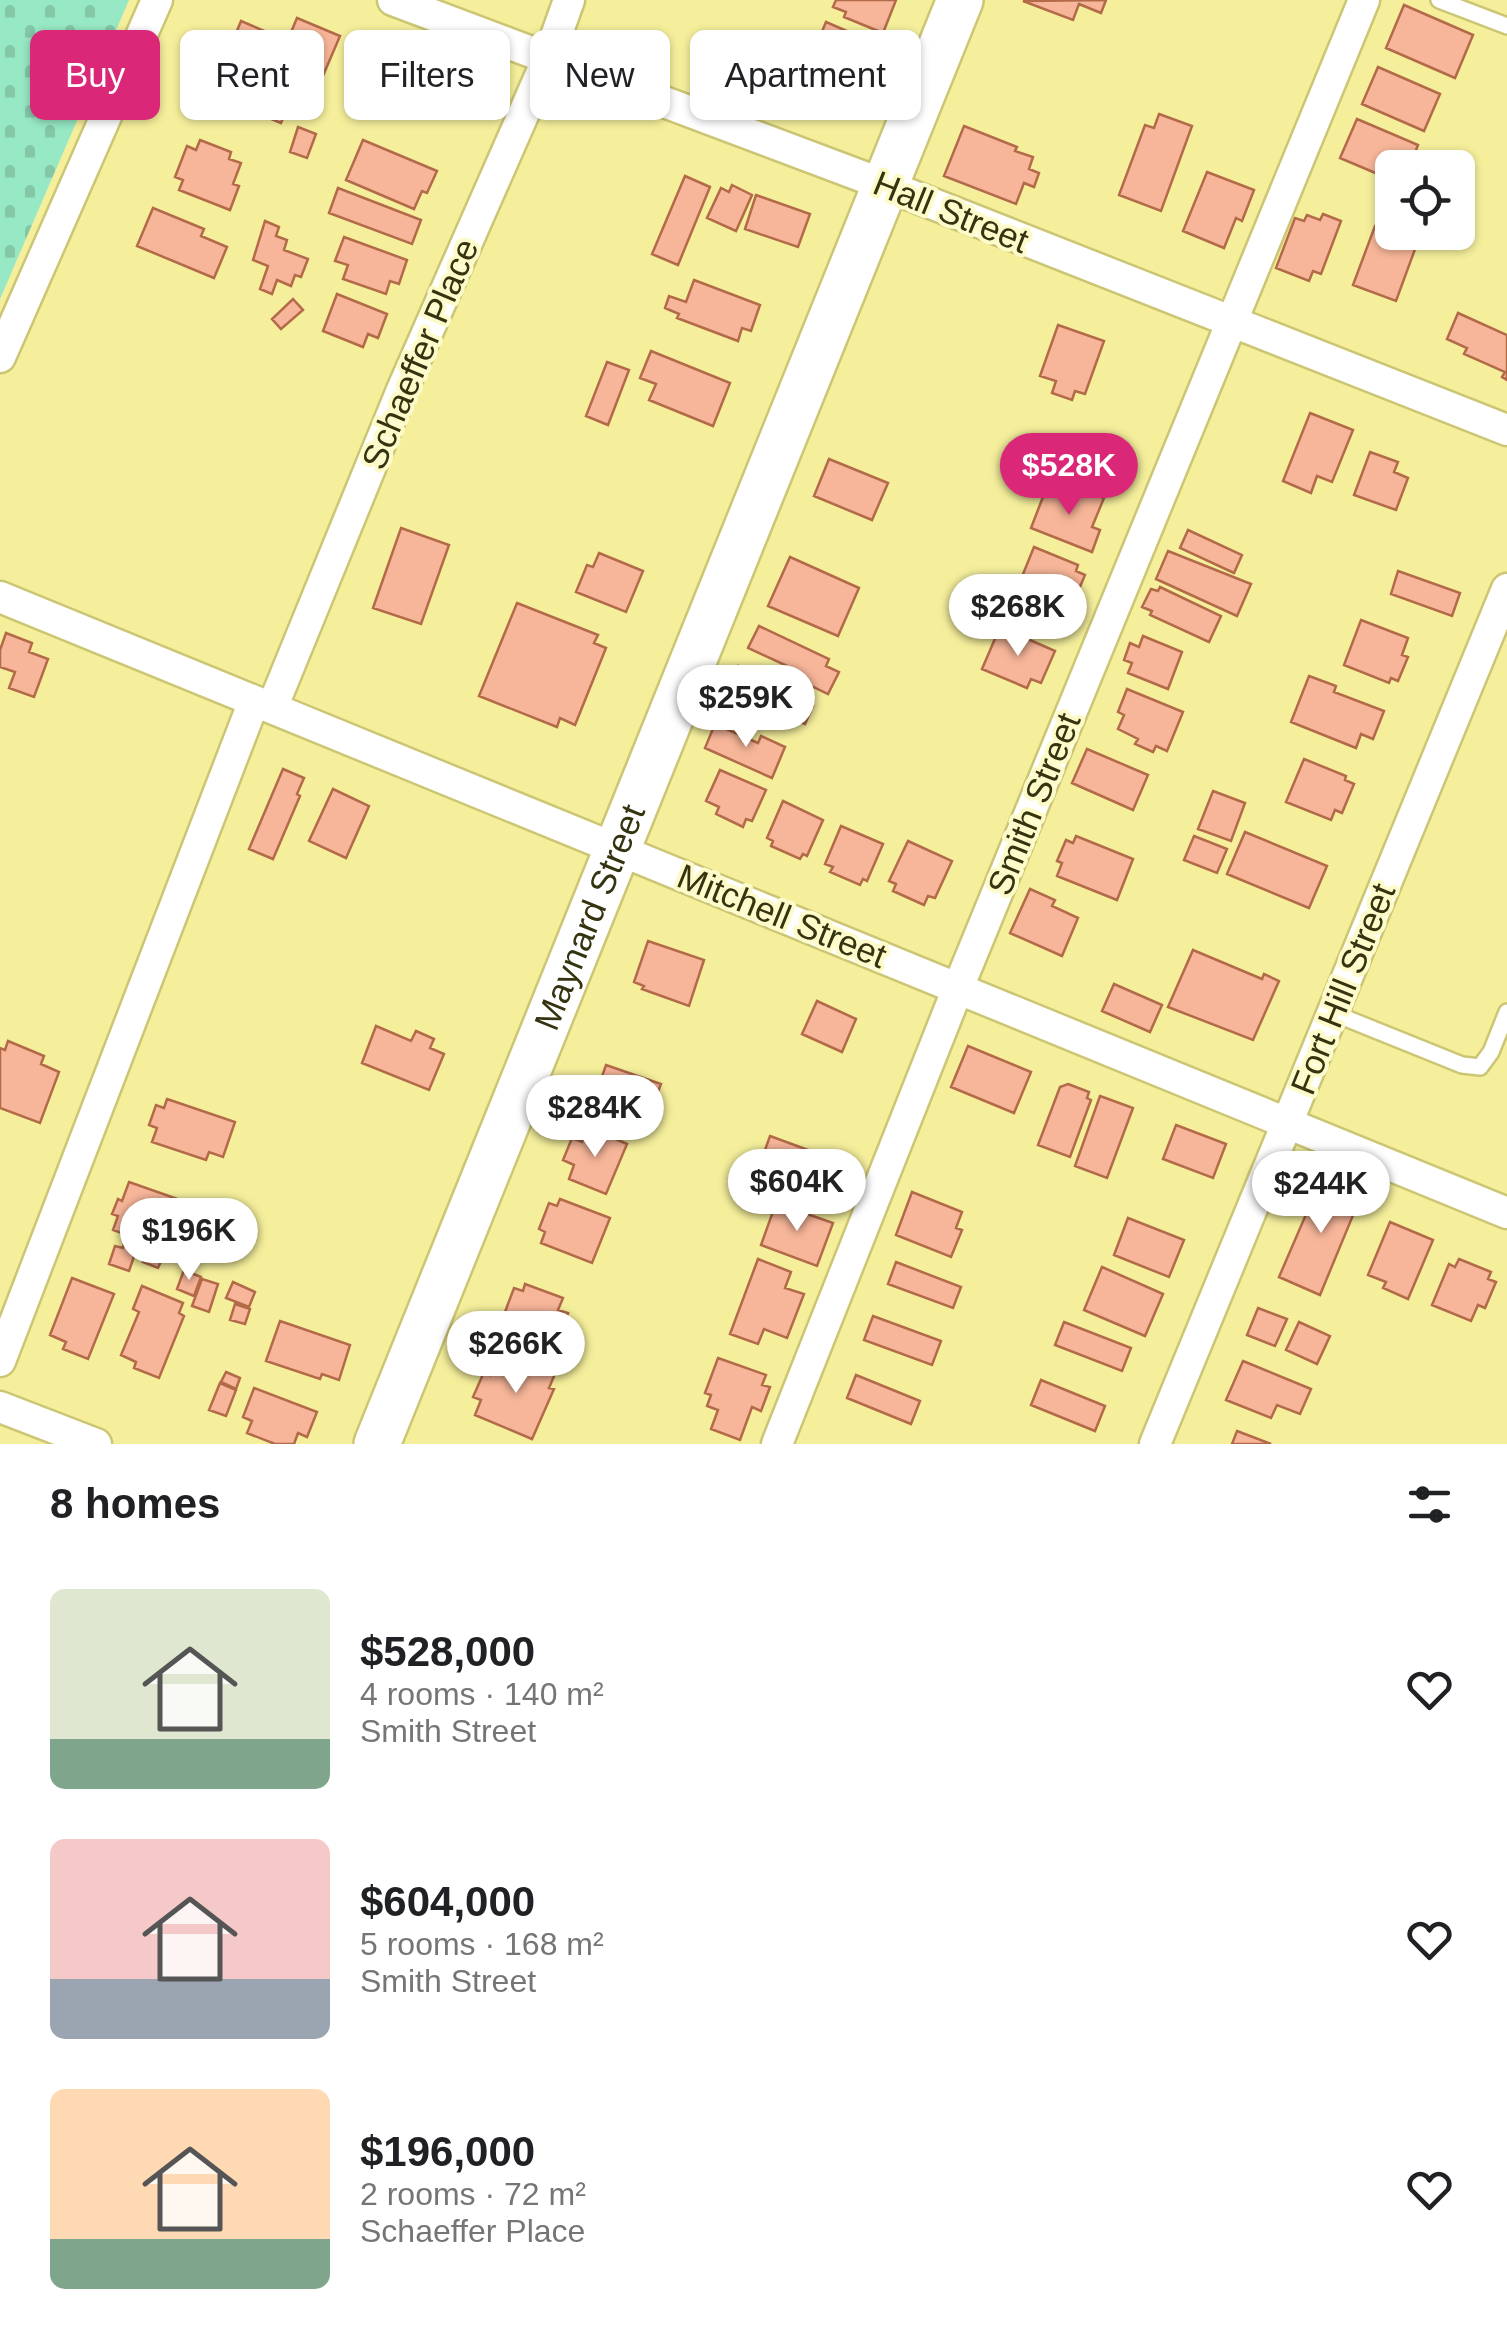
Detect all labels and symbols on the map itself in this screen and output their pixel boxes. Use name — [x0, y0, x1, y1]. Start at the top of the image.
street label: Hall Street — [868, 163, 1034, 260]
street label: Schaeffer Place — [353, 233, 486, 475]
pin: $528K — [999, 433, 1139, 518]
pin: $268K — [948, 574, 1088, 659]
pin: $259K — [676, 665, 816, 750]
street label: Smith Street — [979, 707, 1088, 900]
street label: Maynard Street — [526, 799, 652, 1035]
street label: Mitchell Street — [672, 856, 893, 975]
street label: Fort Hill Street — [1283, 878, 1403, 1100]
pin: $284K — [525, 1075, 665, 1160]
pin: $604K — [727, 1149, 867, 1234]
pin: $244K — [1251, 1151, 1391, 1236]
pin: $196K — [119, 1198, 259, 1283]
pin: $266K — [446, 1311, 586, 1396]

